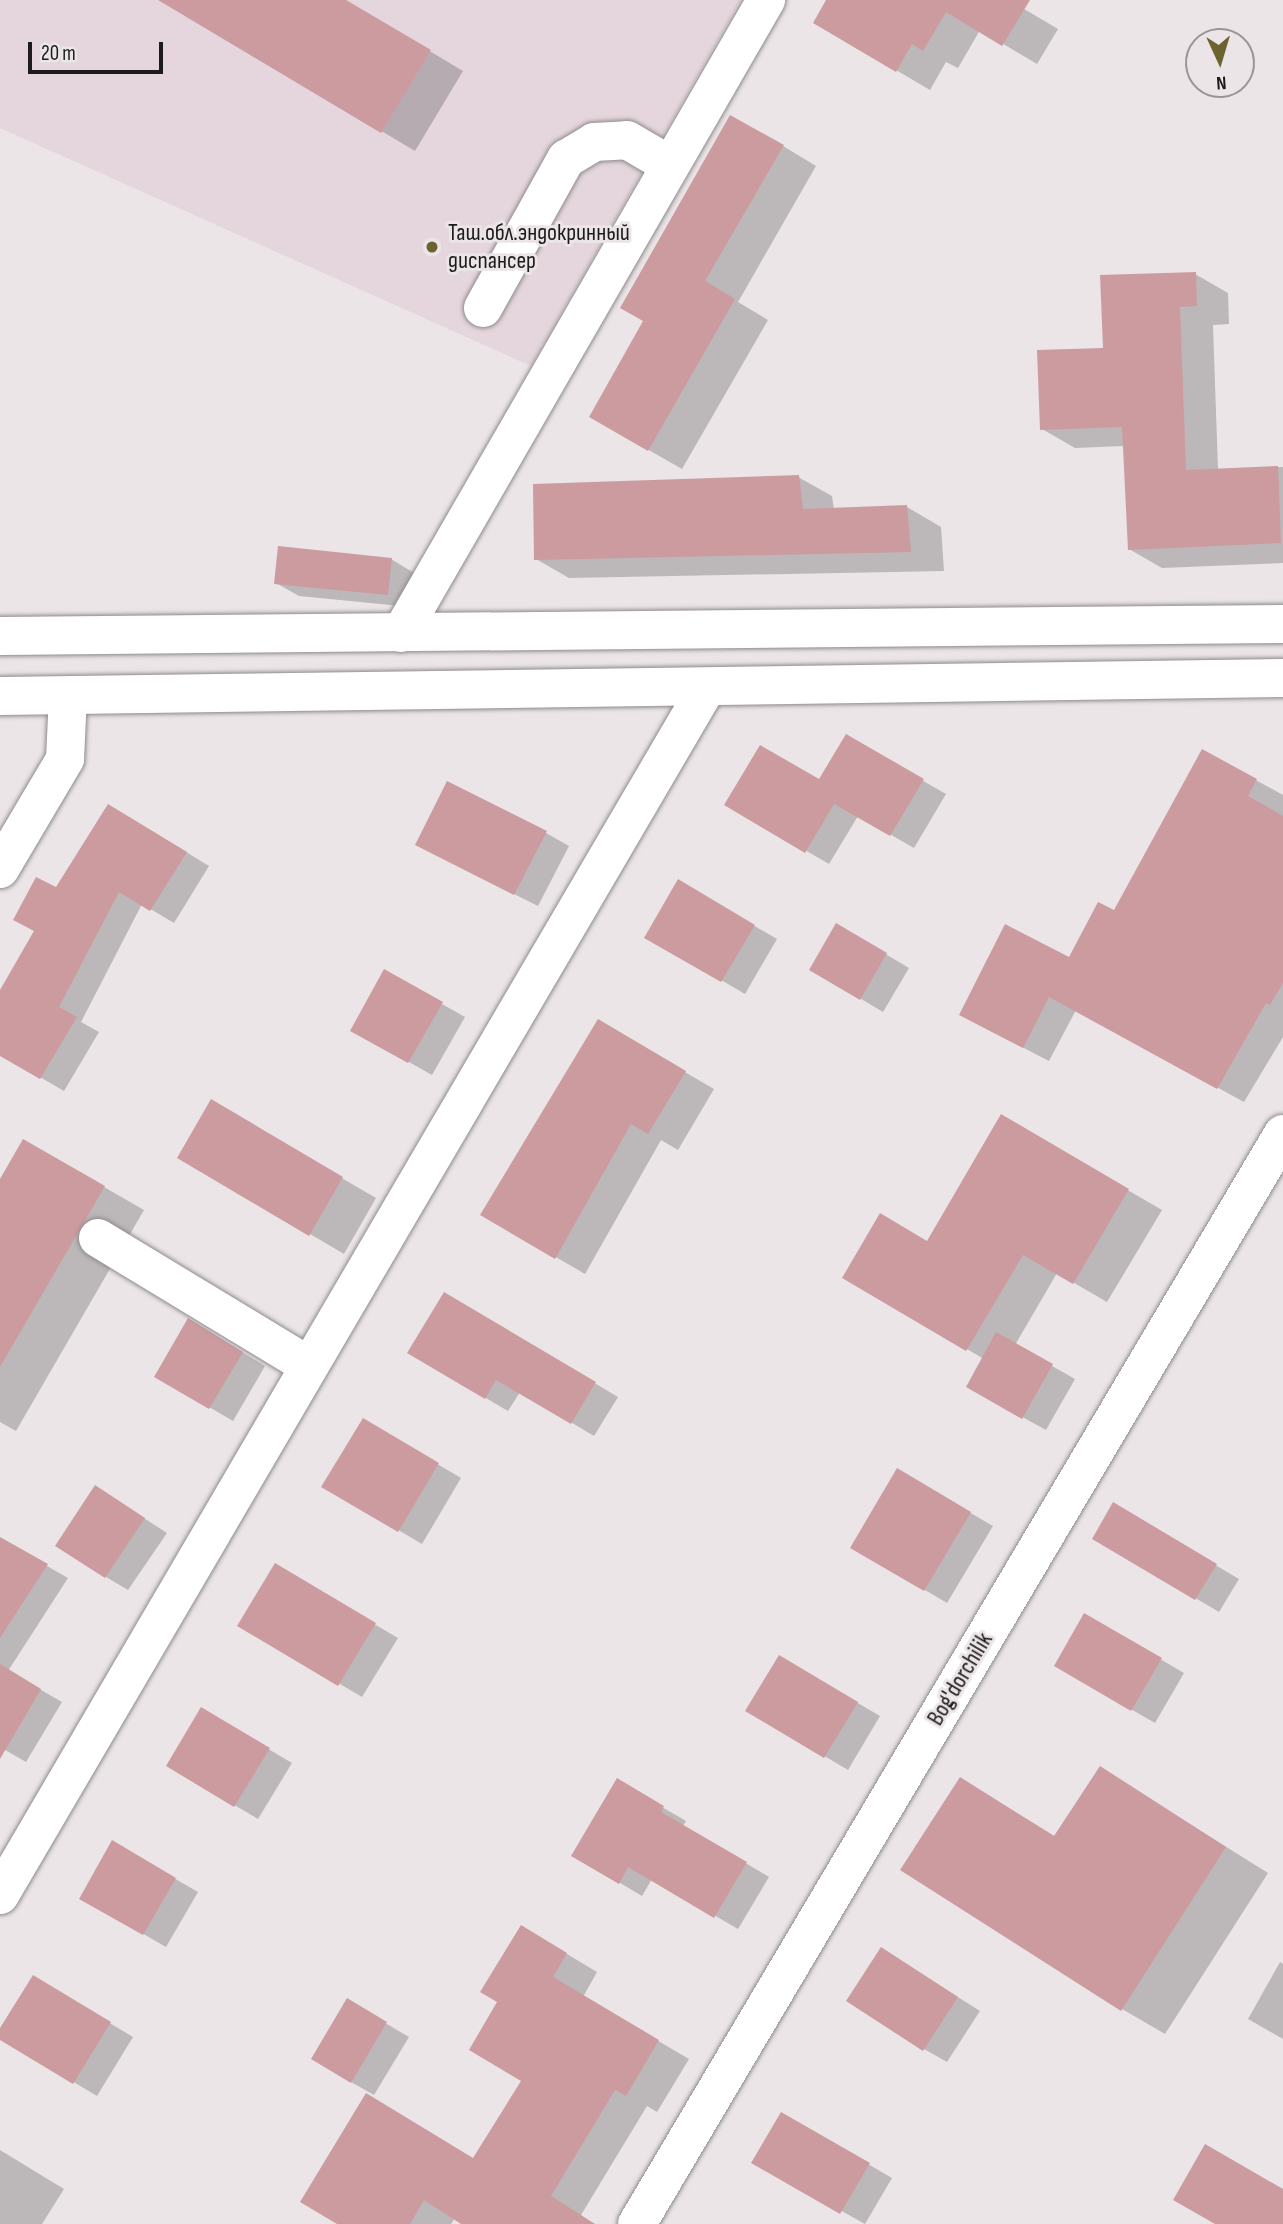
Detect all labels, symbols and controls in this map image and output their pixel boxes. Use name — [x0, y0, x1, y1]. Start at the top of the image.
scale bar — [32, 28, 166, 72]
north arrow — [1185, 28, 1255, 98]
text: 20 m — [41, 41, 76, 66]
text: N — [1215, 71, 1227, 94]
place label: Таш.обл.эндокринный диспансер — [448, 219, 630, 275]
marker: Таш.обл.эндокринный диспансер — [422, 237, 442, 257]
street label: Bog'dorchilik — [921, 1627, 999, 1731]

